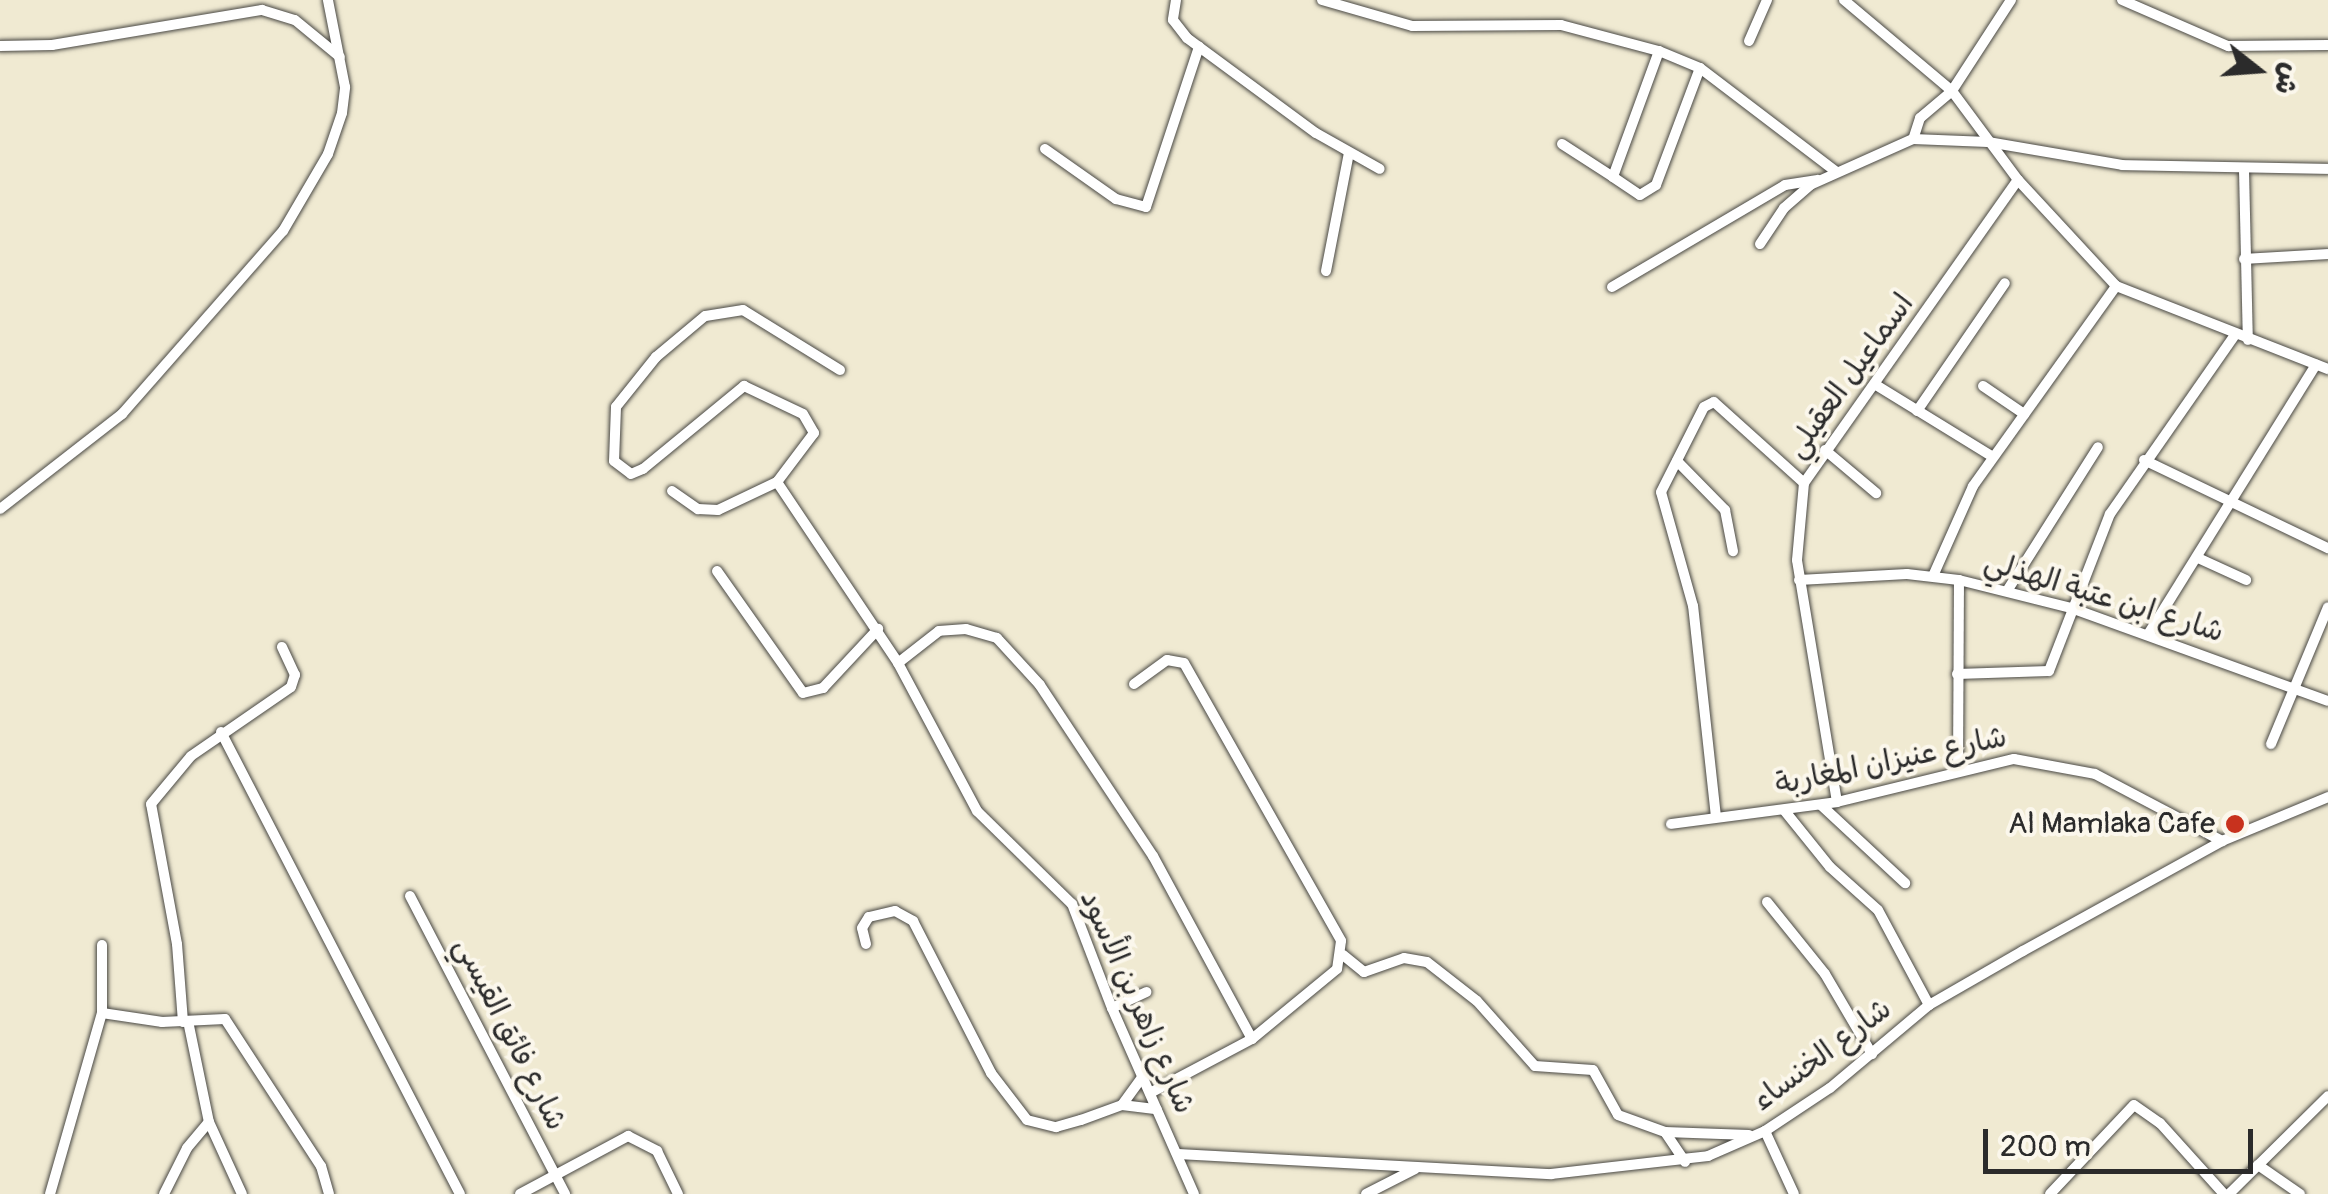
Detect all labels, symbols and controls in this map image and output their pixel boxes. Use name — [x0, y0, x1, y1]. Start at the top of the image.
north arrow — [2208, 20, 2308, 120]
text: ش — [2266, 59, 2308, 99]
street label: اسماعيل العقيلي — [1778, 287, 1922, 465]
street label: شارع ابن عتبة الهذلي — [1980, 544, 2228, 650]
street label: شارع عنيزان المغاربة — [1772, 719, 2010, 803]
place label: Al Mamlaka Cafe — [2008, 806, 2215, 842]
marker: Al Mamlaka Cafe — [2224, 813, 2246, 835]
street label: شارع زاهر بن الأسود — [1072, 885, 1202, 1119]
street label: شارع فائق القيسي — [446, 932, 574, 1136]
street label: شارع الخنساء — [1745, 991, 1899, 1119]
scale bar — [1988, 1109, 2258, 1171]
text: 200 m — [2000, 1128, 2091, 1165]

